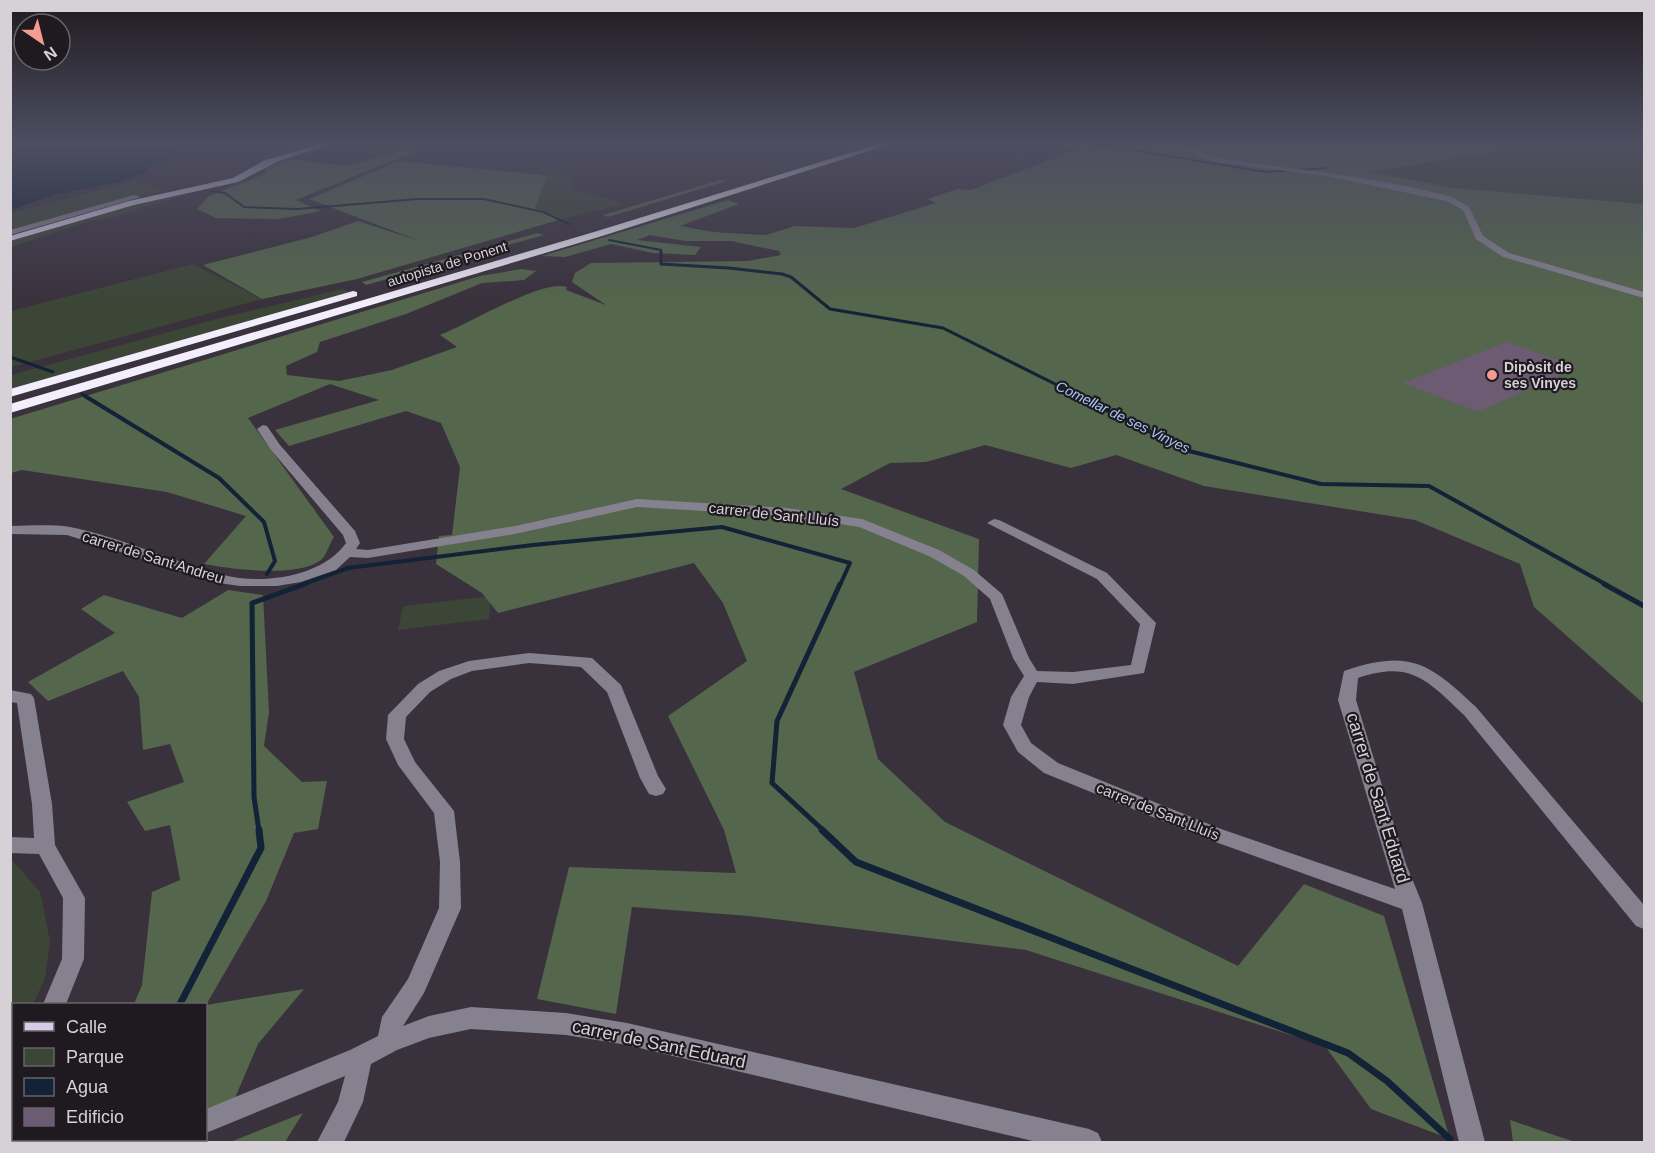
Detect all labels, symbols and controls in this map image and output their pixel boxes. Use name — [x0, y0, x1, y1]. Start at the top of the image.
north arrow — [12, 12, 72, 72]
text: N — [41, 44, 60, 64]
street label: autopista de Ponent — [385, 238, 509, 290]
place label: Dipòsit de ses Vinyes — [1504, 359, 1576, 391]
marker: Dipòsit de ses Vinyes — [1485, 368, 1499, 382]
water label: Comellar de ses Vinyes — [1054, 378, 1192, 456]
street label: carrer de Sant Lluís — [708, 499, 840, 529]
street label: carrer de Sant Andreu — [80, 527, 226, 587]
street label: carrer de Sant Eduard — [1343, 710, 1413, 886]
street label: carrer de Sant Lluís — [1094, 779, 1222, 843]
legend — [12, 1003, 207, 1141]
street label: carrer de Sant Eduard — [570, 1016, 748, 1072]
text: Calle — [66, 1017, 107, 1037]
text: Parque — [66, 1047, 124, 1067]
text: Agua — [66, 1077, 109, 1097]
text: Edificio — [66, 1107, 124, 1127]

